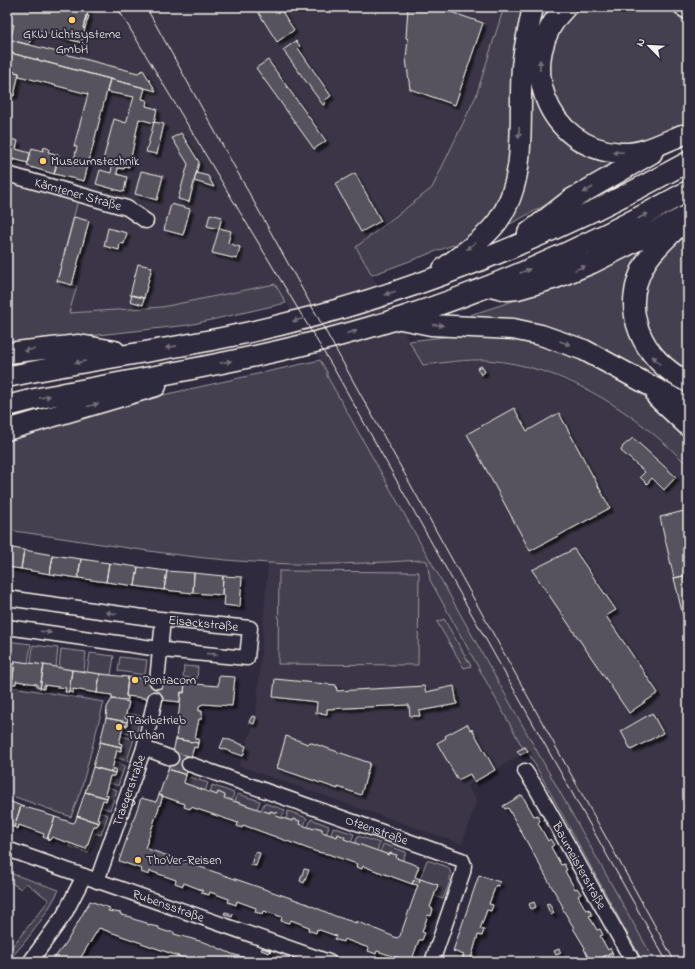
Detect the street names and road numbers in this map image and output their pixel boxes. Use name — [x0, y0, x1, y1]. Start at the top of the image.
street label: Kärntener Straße — [33, 173, 124, 216]
street label: Eisackstraße — [168, 610, 239, 636]
street label: Traegerstraße — [108, 752, 150, 829]
street label: Otzenstraße — [343, 810, 411, 850]
street label: Baumeisterstraße — [547, 818, 611, 913]
street label: Rubensstraße — [130, 884, 207, 927]

